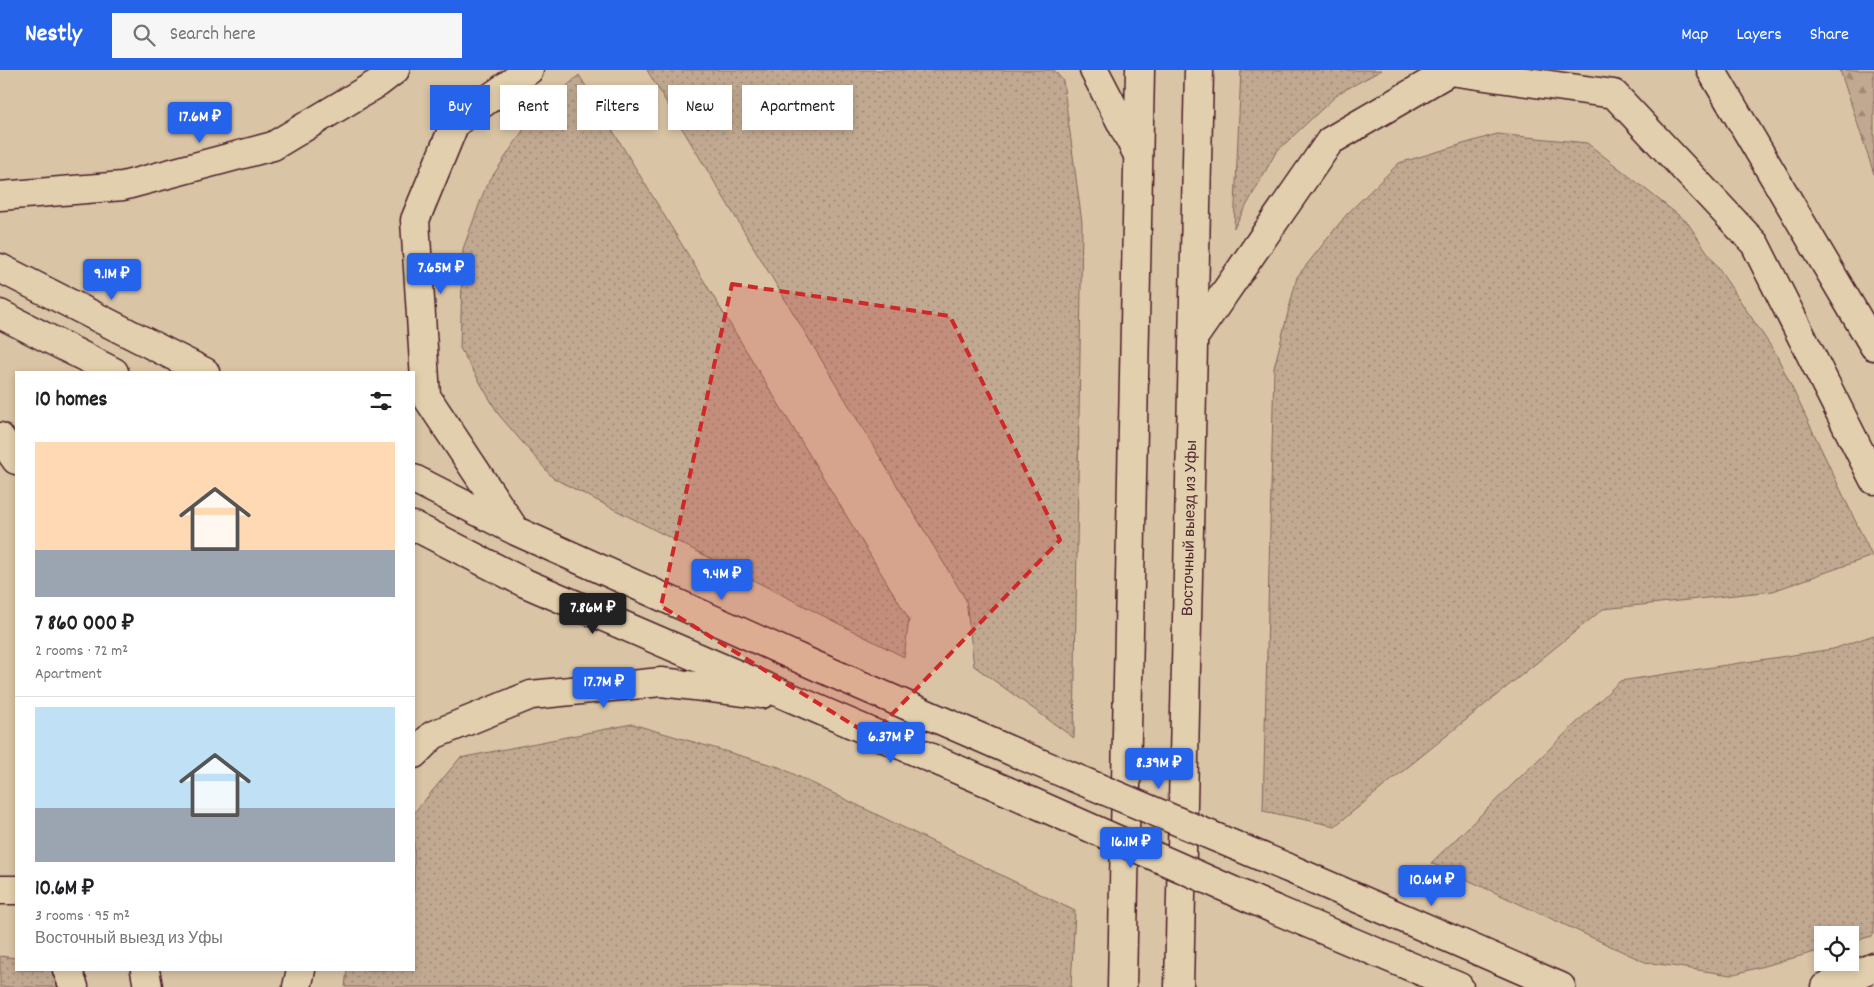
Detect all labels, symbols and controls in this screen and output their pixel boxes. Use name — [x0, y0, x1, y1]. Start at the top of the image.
search box — [112, 13, 462, 58]
text: Nestly — [25, 18, 82, 52]
icon: search — [130, 21, 158, 49]
text: Search here — [170, 22, 256, 49]
text: Map — [1681, 23, 1708, 48]
text: Layers — [1736, 23, 1782, 48]
text: Share — [1810, 23, 1849, 48]
chip: Buy — [430, 85, 490, 130]
chip: Rent — [500, 85, 567, 130]
chip: Filters — [577, 85, 658, 130]
chip: New — [668, 85, 732, 130]
chip: Apartment — [742, 85, 853, 130]
pin: 17.6M ₽ — [154, 102, 246, 144]
text: 17.6M ₽ — [179, 106, 221, 129]
pin: 7.65M ₽ — [395, 252, 487, 295]
text: 7.65M ₽ — [418, 257, 464, 280]
pin: 9.1M ₽ — [71, 258, 153, 301]
text: 9.1M ₽ — [94, 263, 130, 286]
text: 10 homes — [35, 386, 107, 416]
icon: filters — [367, 387, 395, 415]
street label: Восточный выезд из Уфы — [1178, 440, 1204, 616]
icon: home — [170, 474, 260, 564]
pin: 9.4M ₽ — [681, 558, 763, 601]
text: 9.4M ₽ — [703, 563, 741, 586]
pin: 7.86M ₽ — [547, 592, 639, 635]
text: 7.86M ₽ — [570, 597, 616, 620]
text: 7 860 000 ₽ — [35, 610, 134, 640]
text: 2 rooms · 72 m² — [35, 640, 128, 663]
text: Apartment — [35, 663, 102, 686]
pin: 17.7M ₽ — [558, 666, 650, 709]
text: 17.7M ₽ — [584, 671, 624, 694]
pin: 6.37M ₽ — [845, 722, 937, 764]
text: 6.37M ₽ — [868, 726, 914, 749]
icon: home — [170, 740, 260, 830]
pin: 8.39M ₽ — [1113, 748, 1205, 790]
text: 8.39M ₽ — [1136, 752, 1182, 775]
pin: 16.1M ₽ — [1085, 826, 1177, 869]
text: 16.1M ₽ — [1111, 831, 1151, 854]
pin: 10.6M ₽ — [1386, 864, 1478, 907]
text: 10.6M ₽ — [1409, 869, 1455, 892]
text: 10.6M ₽ — [35, 875, 94, 905]
text: 3 rooms · 95 m² — [35, 905, 130, 928]
map controls — [1814, 926, 1859, 971]
button: locate — [1814, 926, 1859, 971]
text: Восточный выезд из Уфы — [35, 928, 223, 951]

